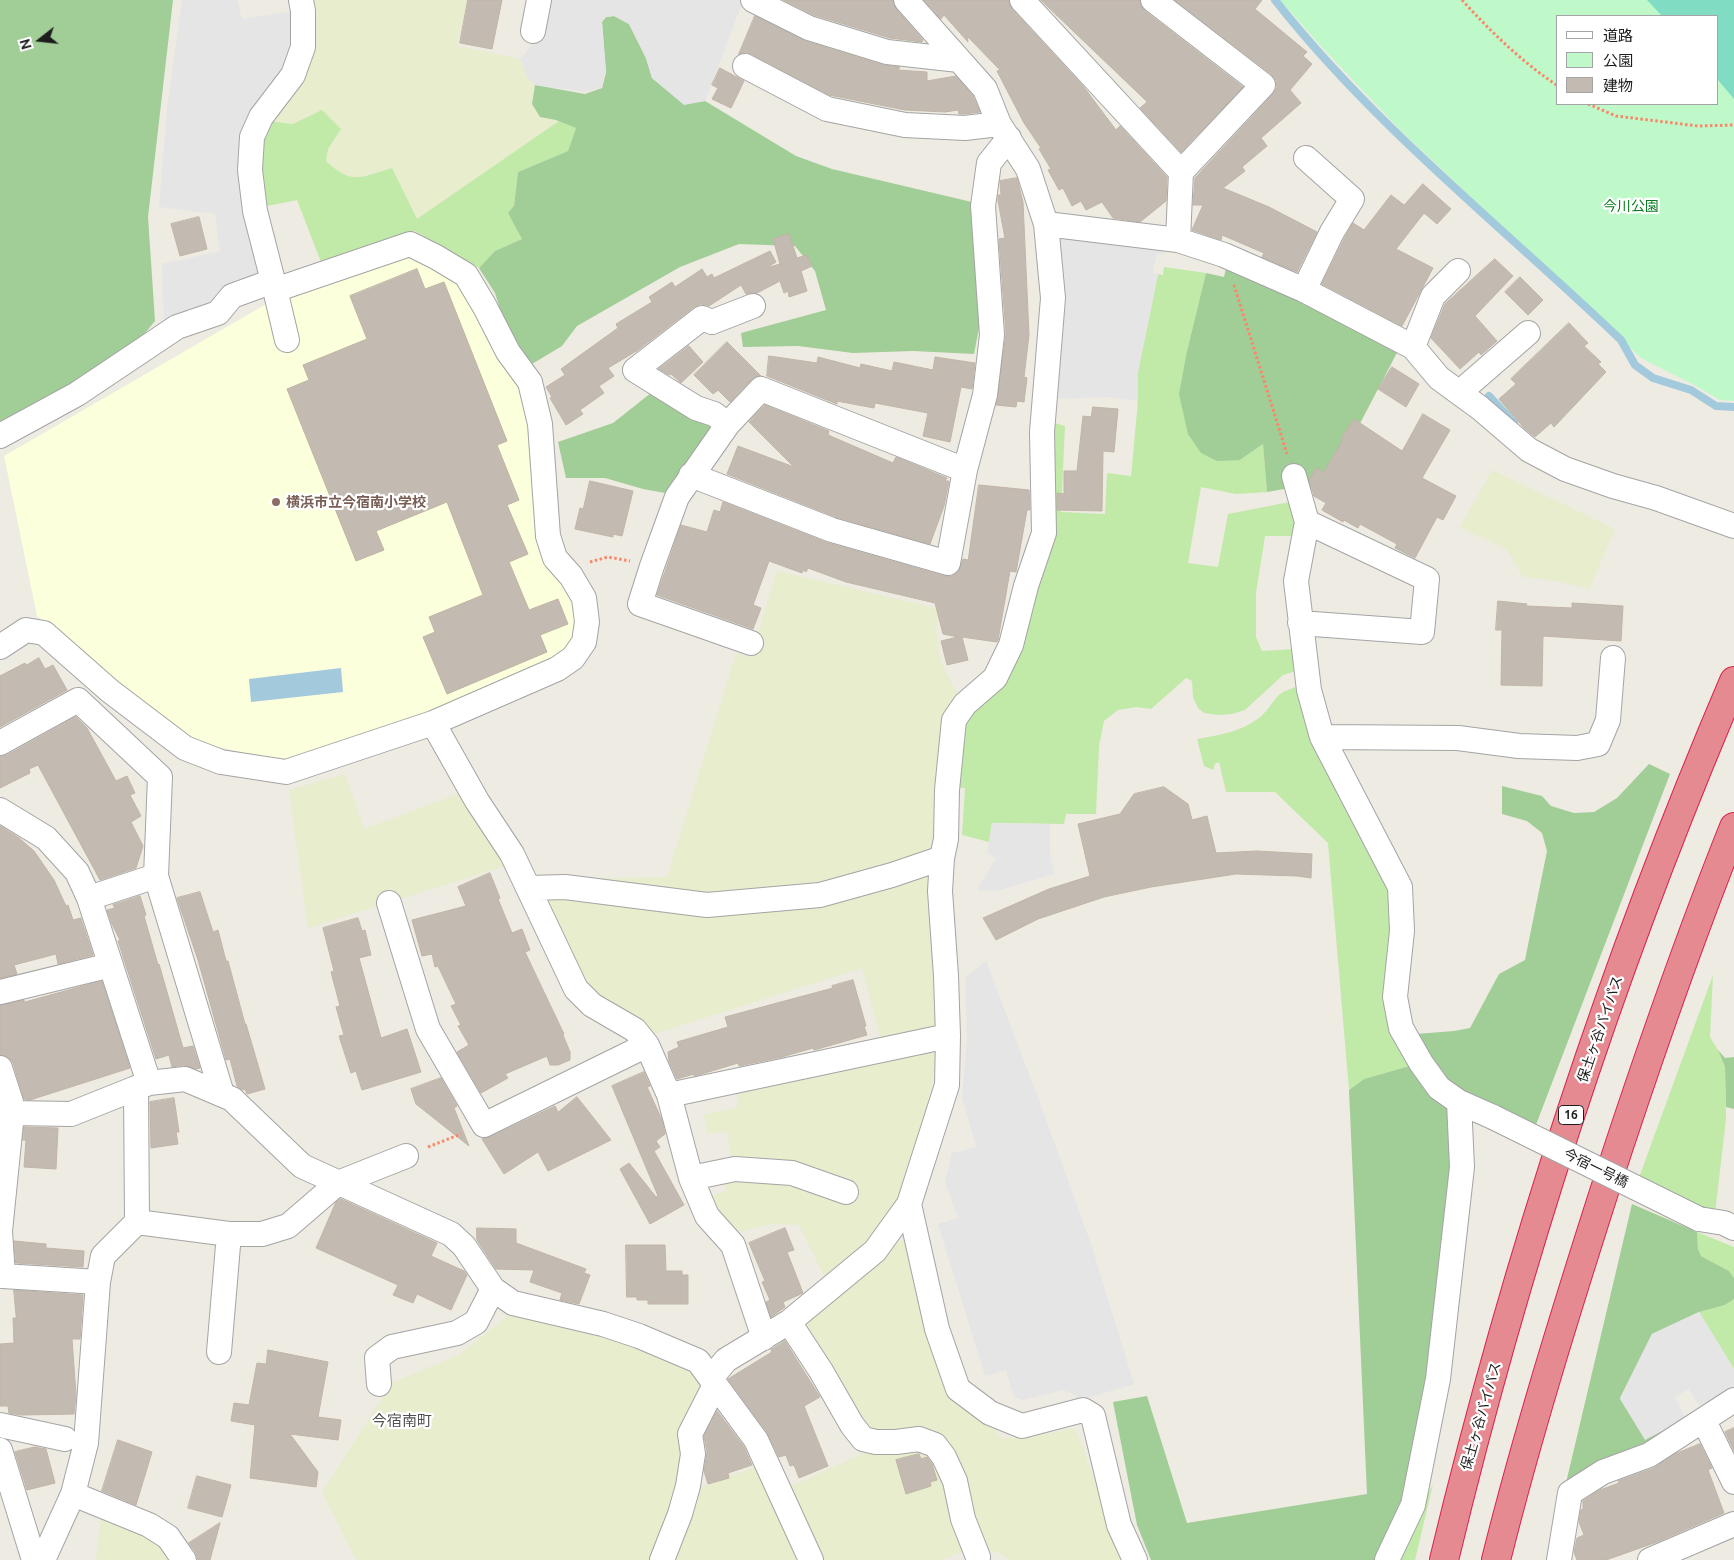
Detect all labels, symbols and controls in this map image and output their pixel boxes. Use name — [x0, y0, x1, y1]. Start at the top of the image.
north arrow — [15, 15, 65, 65]
legend — [1556, 15, 1719, 105]
text: 道路 — [1603, 27, 1633, 44]
text: N — [16, 37, 35, 51]
text: 公園 — [1603, 52, 1633, 69]
text: 建物 — [1603, 77, 1633, 94]
park label: 今川公園 — [1603, 198, 1659, 214]
place label: 横浜市立今宿南小学校 — [286, 494, 426, 510]
marker: 横浜市立今宿南小学校 — [270, 496, 282, 508]
street label: 保土ヶ谷バイパス — [1574, 973, 1626, 1085]
road number: 16 — [1558, 1106, 1584, 1124]
street label: 今宿一号橋 — [1561, 1145, 1631, 1191]
street label: 保土ヶ谷バイパス — [1457, 1360, 1505, 1472]
district label: 今宿南町 — [372, 1412, 432, 1430]

